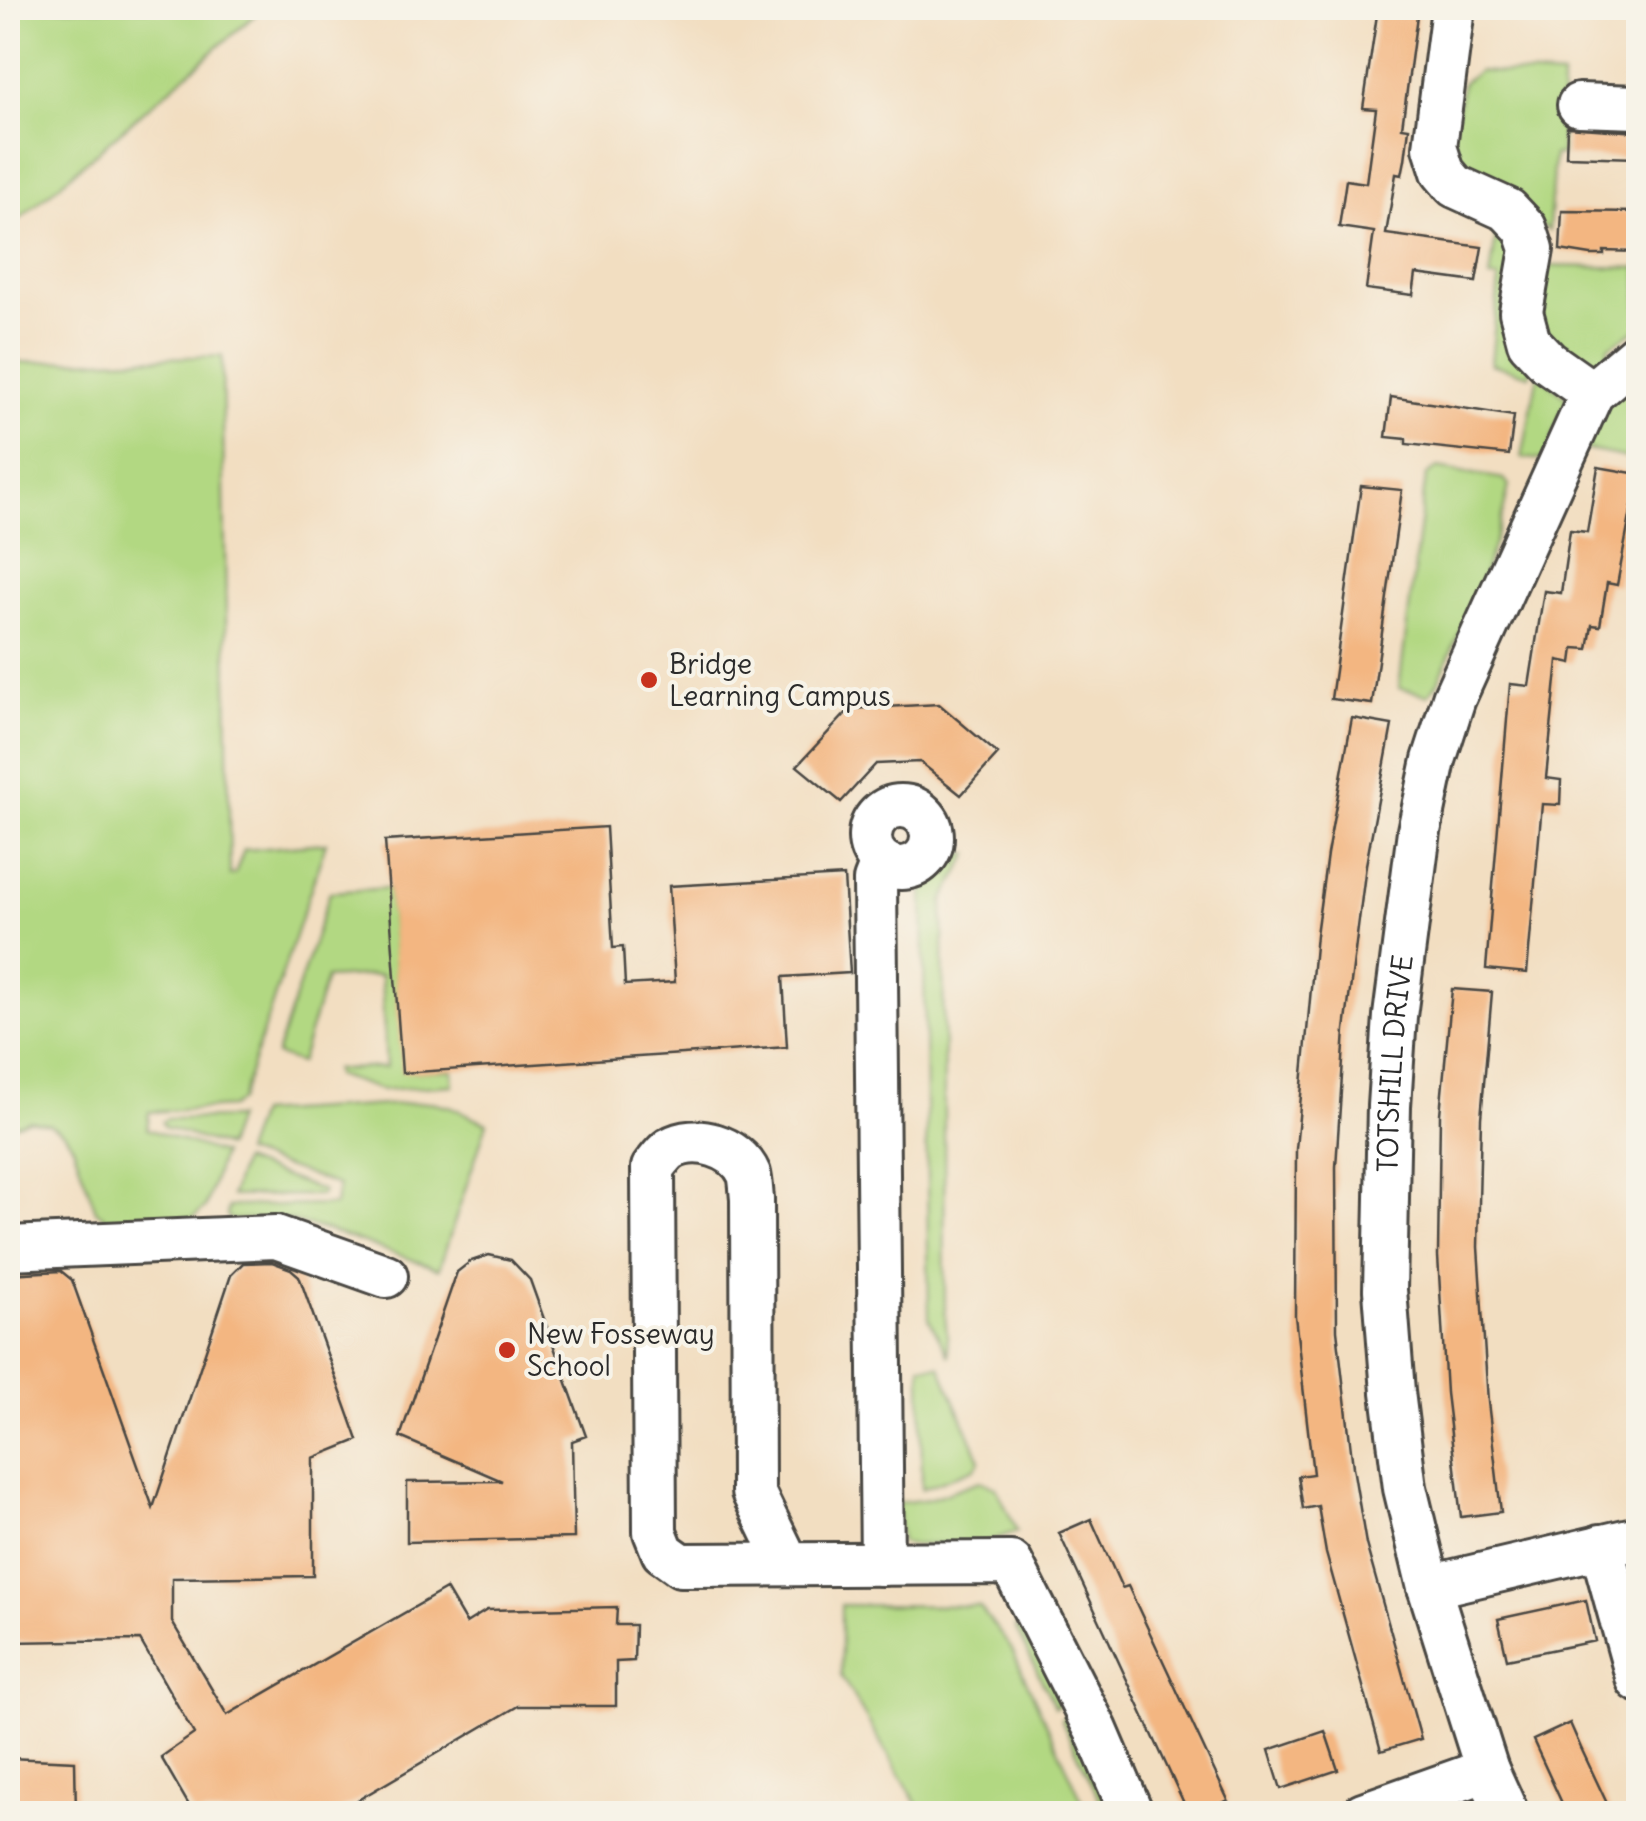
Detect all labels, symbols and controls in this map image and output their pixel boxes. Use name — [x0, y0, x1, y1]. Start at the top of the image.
place label: Bridge Learning Campus — [669, 646, 891, 714]
marker: Bridge Learning Campus — [638, 669, 660, 691]
street label: TOTSHILL DRIVE — [1370, 953, 1421, 1173]
place label: New Fosseway School — [527, 1316, 715, 1384]
marker: New Fosseway School — [496, 1339, 518, 1361]

